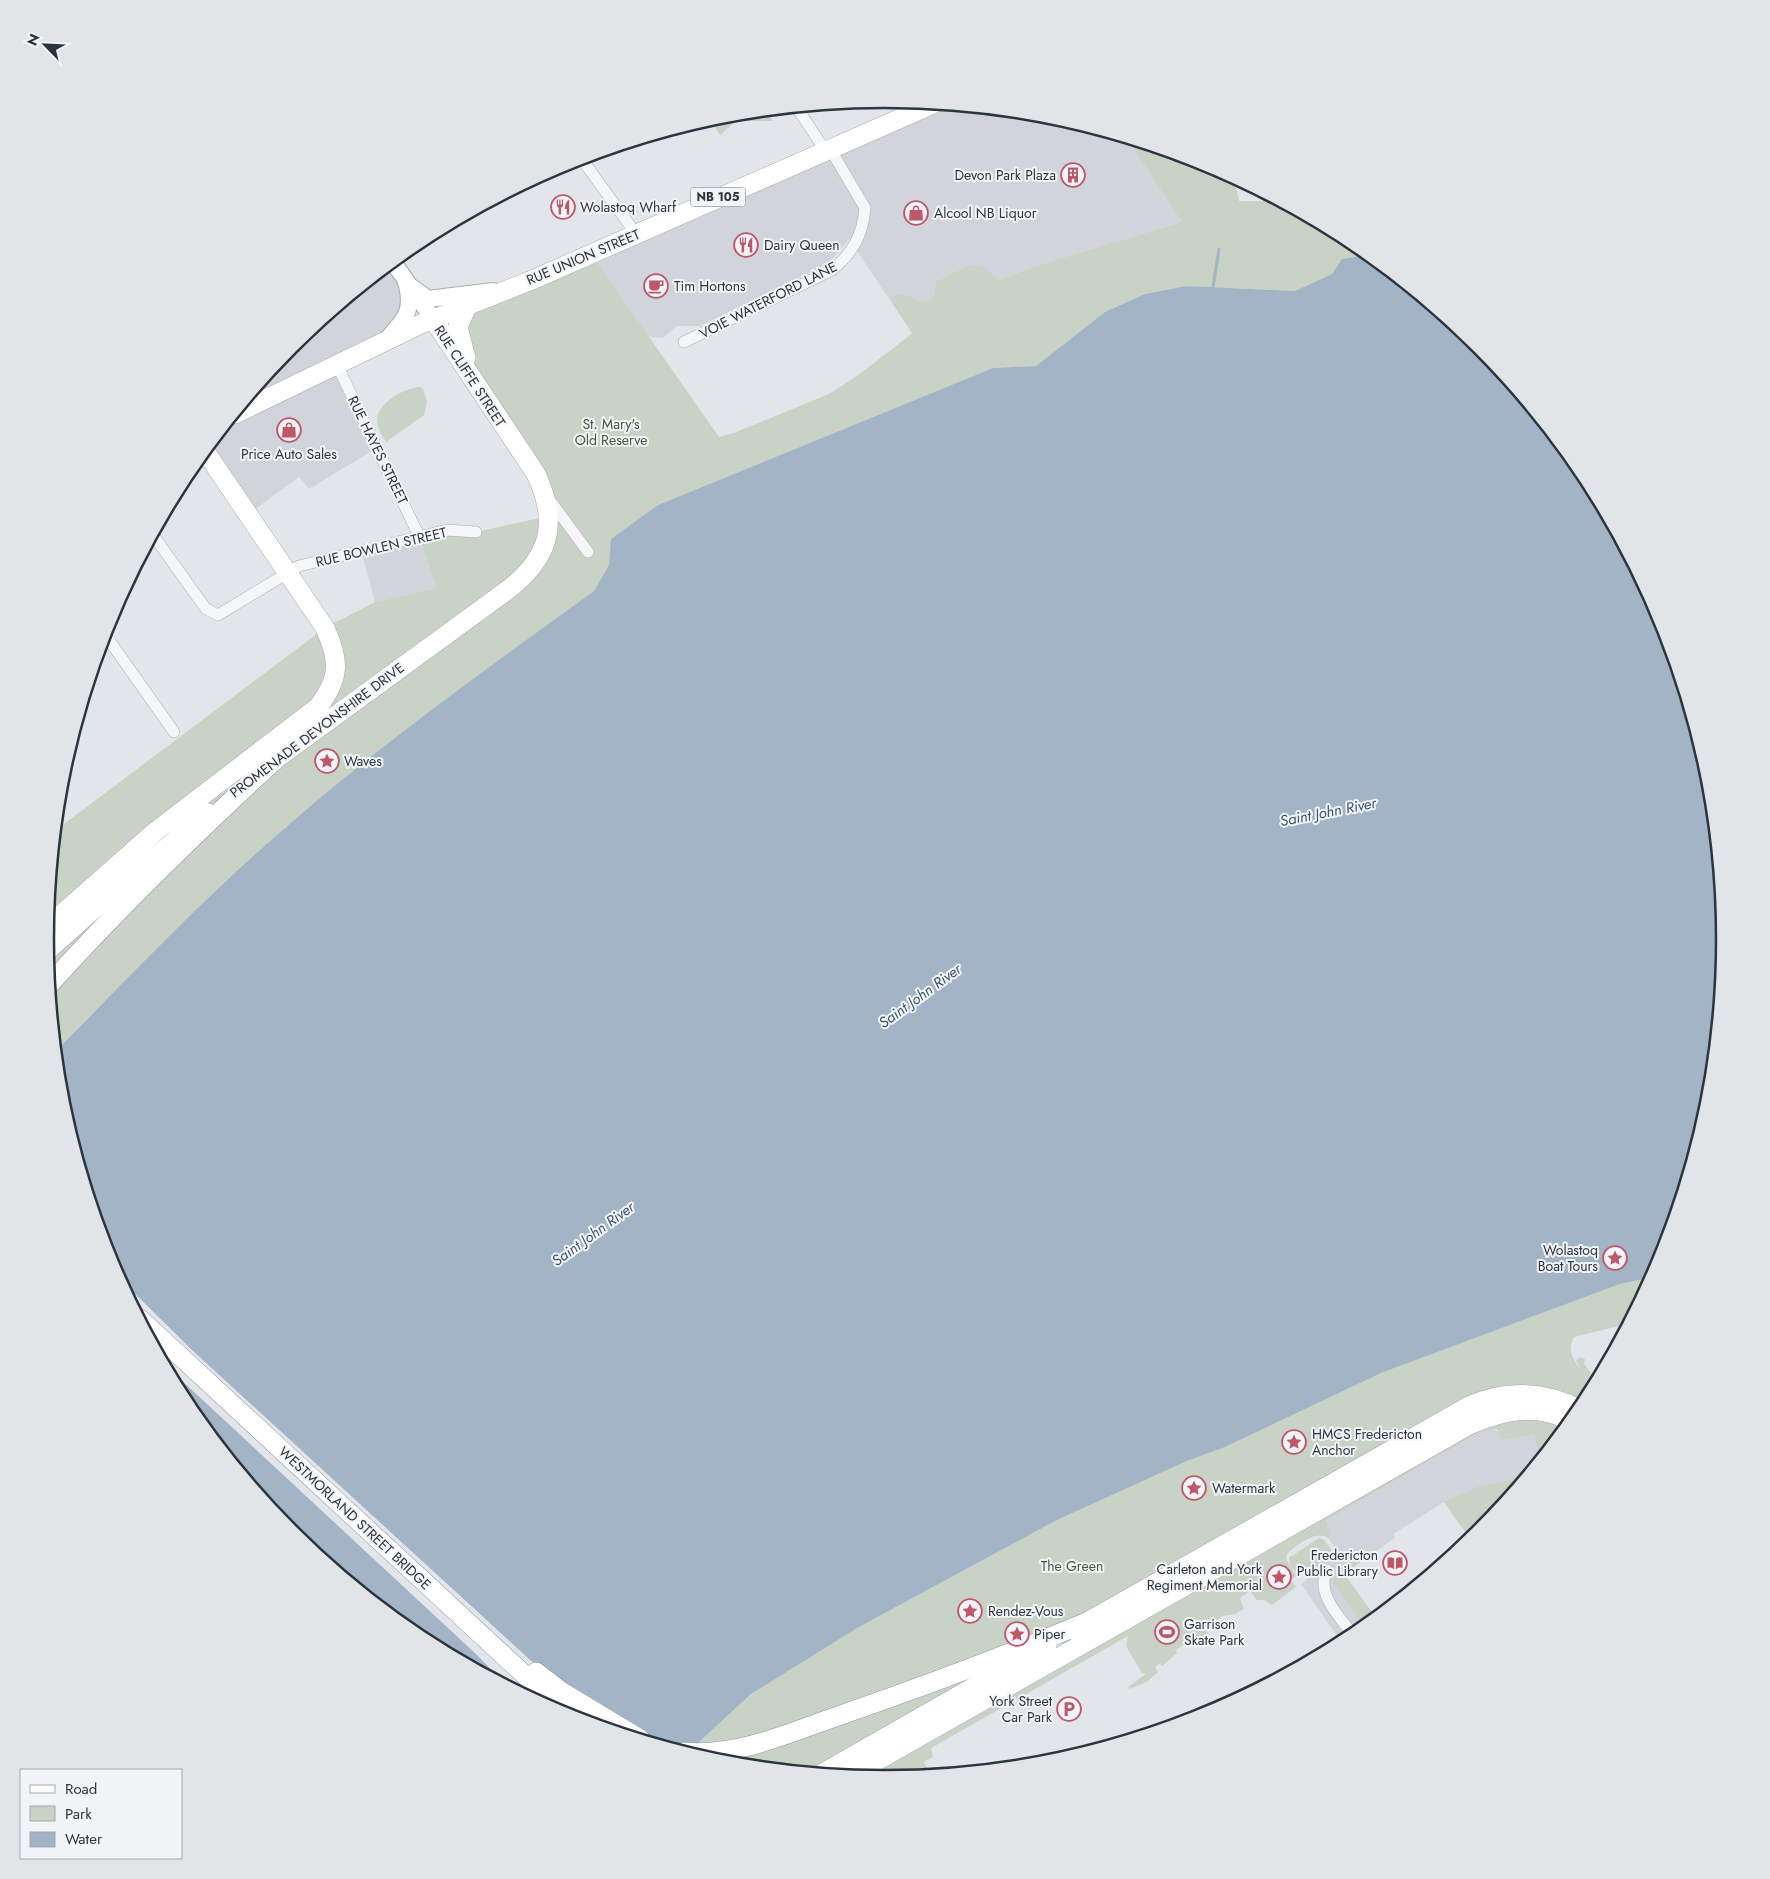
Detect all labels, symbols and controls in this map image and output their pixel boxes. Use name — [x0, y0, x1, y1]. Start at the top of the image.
north arrow — [20, 20, 70, 70]
text: N — [22, 31, 45, 49]
building icon: Devon Park Plaza — [1060, 162, 1086, 188]
place label: Devon Park Plaza — [954, 165, 1056, 185]
road number: NB 105 — [690, 188, 746, 206]
restaurant icon: Wolastoq Wharf — [550, 194, 576, 220]
place label: Wolastoq Wharf — [580, 197, 677, 217]
shop icon: Alcool NB Liquor — [903, 200, 929, 226]
place label: Alcool NB Liquor — [934, 203, 1037, 223]
street label: RUE UNION STREET — [523, 224, 643, 290]
restaurant icon: Dairy Queen — [733, 232, 759, 258]
place label: Dairy Queen — [764, 235, 840, 255]
street label: VOIE WATERFORD LANE — [696, 257, 840, 343]
cafe icon: Tim Hortons — [643, 273, 669, 299]
place label: Tim Hortons — [674, 276, 746, 296]
street label: RUE CLIFFE STREET — [430, 321, 511, 431]
street label: RUE HAYES STREET — [343, 393, 413, 508]
park label: St. Mary's Old Reserve — [575, 414, 647, 450]
shop icon: Price Auto Sales — [276, 417, 302, 443]
place label: Price Auto Sales — [241, 444, 337, 464]
street label: RUE BOWLEN STREET — [314, 522, 449, 572]
street label: PROMENADE DEVONSHIRE DRIVE — [226, 658, 408, 802]
place icon: Waves — [314, 748, 340, 774]
place label: Waves — [344, 751, 382, 771]
water label: Saint John River — [1278, 792, 1379, 832]
water label: Saint John River — [874, 958, 967, 1034]
water label: Saint John River — [547, 1196, 640, 1272]
place label: Wolastoq Boat Tours — [1538, 1240, 1598, 1276]
place icon: Wolastoq Boat Tours — [1602, 1245, 1628, 1271]
place label: HMCS Fredericton Anchor — [1312, 1424, 1422, 1460]
place icon: HMCS Fredericton Anchor — [1281, 1429, 1307, 1455]
street label: WESTMORLAND STREET BRIDGE — [274, 1442, 436, 1594]
place icon: Watermark — [1181, 1475, 1207, 1501]
place label: Watermark — [1212, 1478, 1276, 1498]
place label: Fredericton Public Library — [1297, 1545, 1379, 1581]
library icon: Fredericton Public Library — [1382, 1550, 1408, 1576]
park label: The Green — [1041, 1556, 1103, 1576]
place label: Carleton and York Regiment Memorial — [1147, 1559, 1263, 1595]
place icon: Carleton and York Regiment Memorial — [1266, 1564, 1292, 1590]
place icon: Rendez-Vous — [957, 1598, 983, 1624]
place label: Rendez-Vous — [988, 1601, 1064, 1621]
place label: Garrison Skate Park — [1184, 1614, 1245, 1650]
sports icon: Garrison Skate Park — [1154, 1619, 1180, 1645]
place icon: Piper — [1004, 1621, 1030, 1647]
place label: Piper — [1034, 1624, 1066, 1644]
place label: York Street Car Park — [989, 1691, 1053, 1727]
parking icon: York Street Car Park — [1056, 1696, 1082, 1722]
legend — [20, 1769, 182, 1859]
text: Road — [65, 1778, 97, 1800]
text: Park — [65, 1803, 92, 1825]
text: Water — [65, 1828, 103, 1850]

